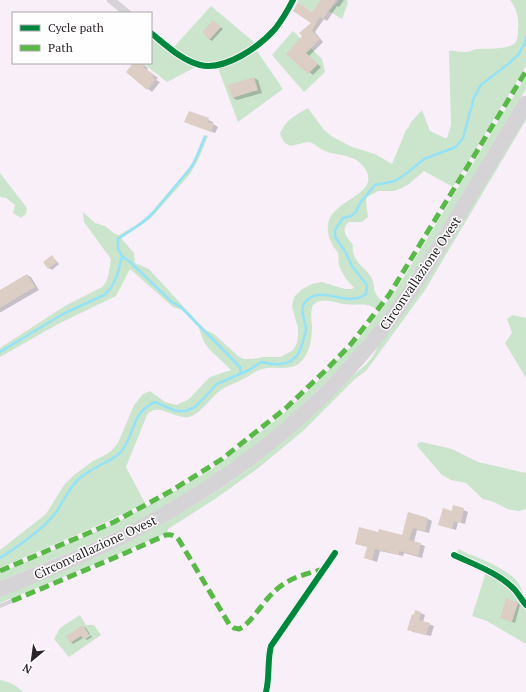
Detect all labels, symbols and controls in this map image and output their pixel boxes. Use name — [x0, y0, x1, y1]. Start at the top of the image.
legend — [12, 12, 152, 64]
text: Cycle path — [48, 20, 104, 35]
text: Path — [48, 40, 73, 55]
street label: Circonvallazione Ovest — [375, 213, 465, 333]
street label: Circonvallazione Ovest — [31, 511, 159, 583]
north arrow — [12, 640, 52, 680]
text: N — [20, 660, 34, 677]

